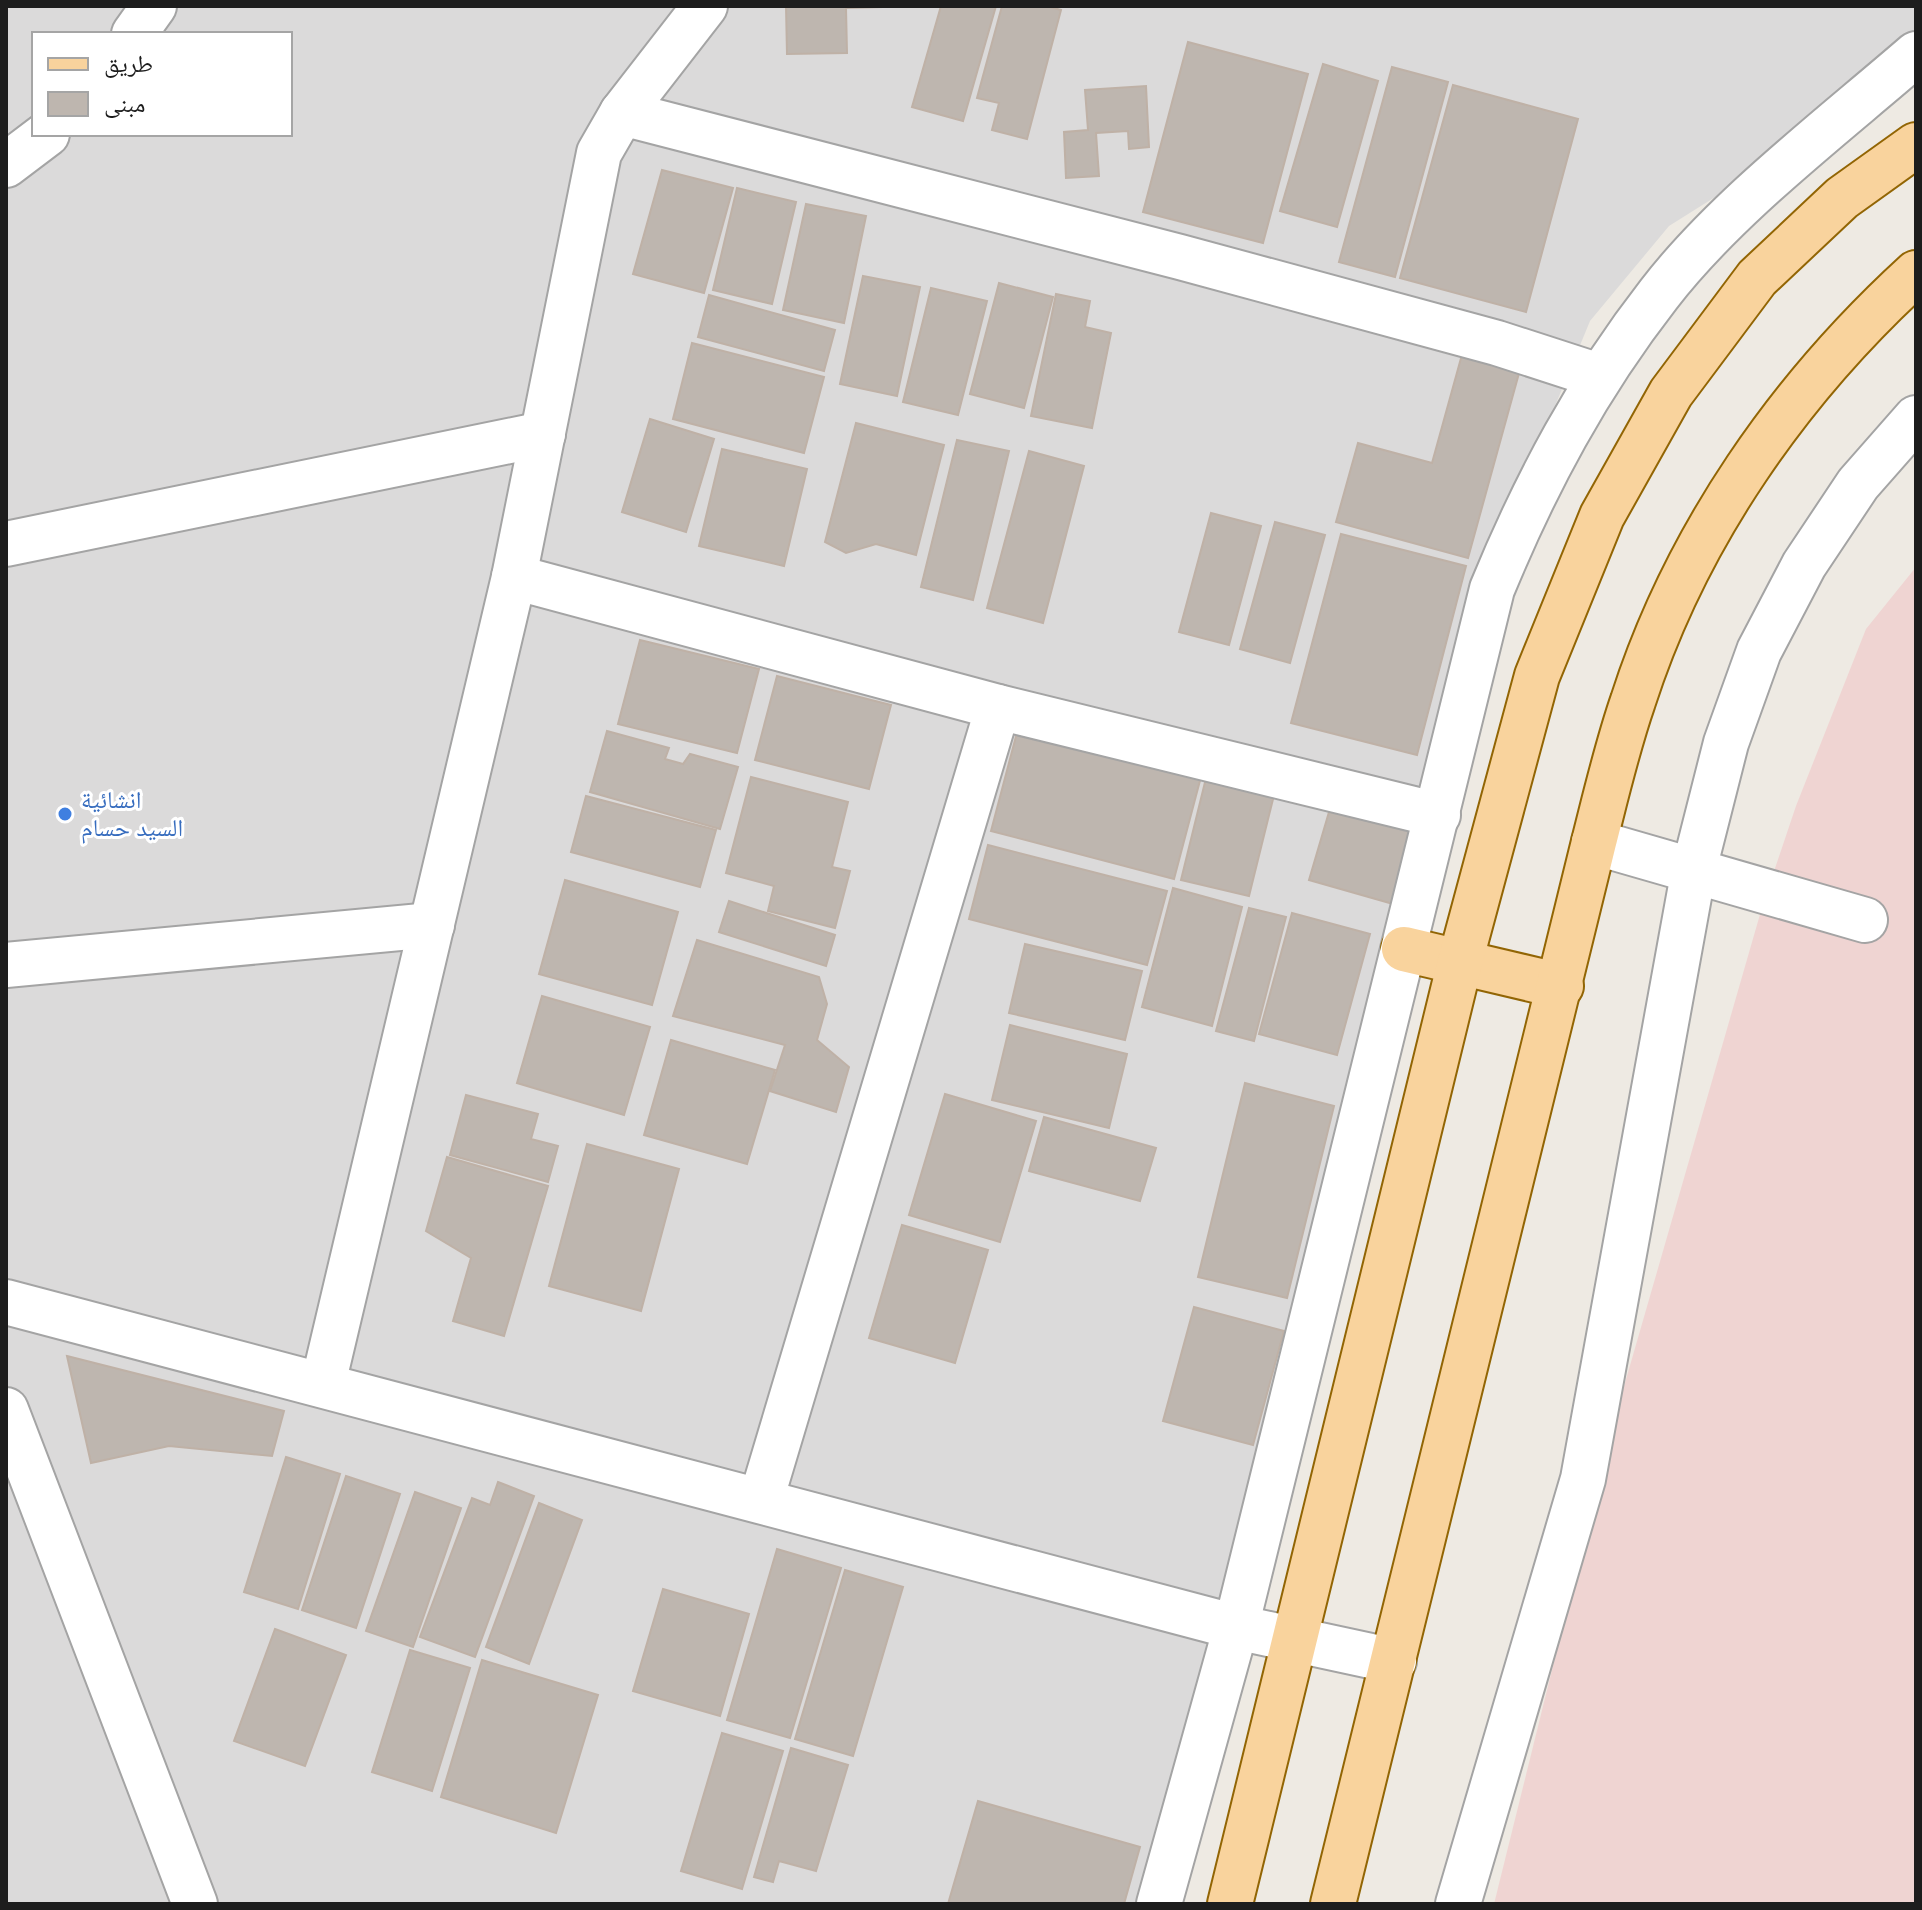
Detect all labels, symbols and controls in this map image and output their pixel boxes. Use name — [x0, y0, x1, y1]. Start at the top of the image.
legend — [32, 32, 292, 136]
text: طريق — [104, 47, 153, 80]
text: مبنى — [104, 87, 145, 120]
place label: انشائية السيد حسام — [81, 783, 183, 844]
marker: انشائية السيد حسام — [56, 805, 74, 823]

